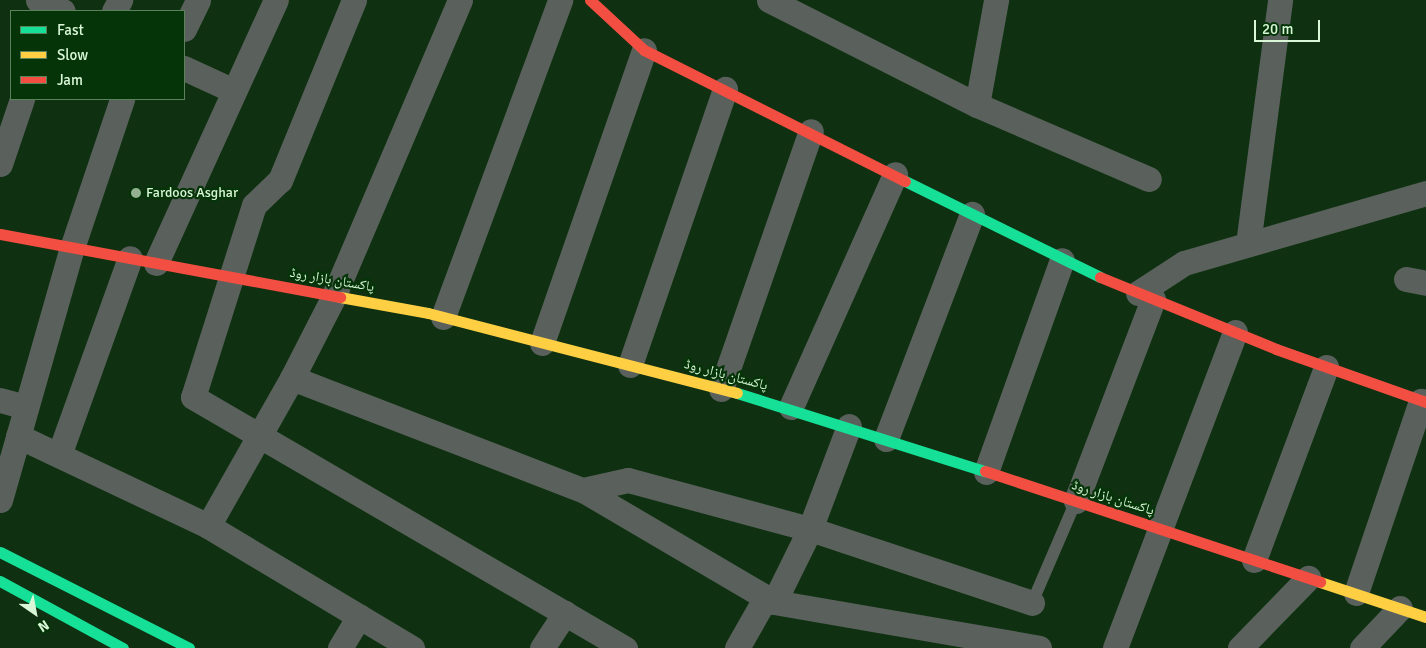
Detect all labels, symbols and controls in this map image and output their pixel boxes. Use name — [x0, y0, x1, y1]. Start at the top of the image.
legend — [10, 10, 185, 100]
scale bar — [1256, 10, 1322, 42]
text: 20 m — [1262, 20, 1293, 38]
text: Fast — [57, 21, 84, 39]
text: Slow — [57, 46, 88, 64]
text: Jam — [57, 71, 83, 89]
place label: Fardoos Asghar — [146, 185, 238, 201]
marker: Fardoos Asghar — [130, 187, 142, 199]
street label: پاکستان بازار روڈ — [288, 264, 376, 296]
street label: پاکستان بازار روڈ — [682, 356, 770, 394]
street label: پاکستان بازار روڈ — [1070, 477, 1156, 519]
north arrow — [10, 588, 60, 638]
text: N — [35, 616, 52, 636]

